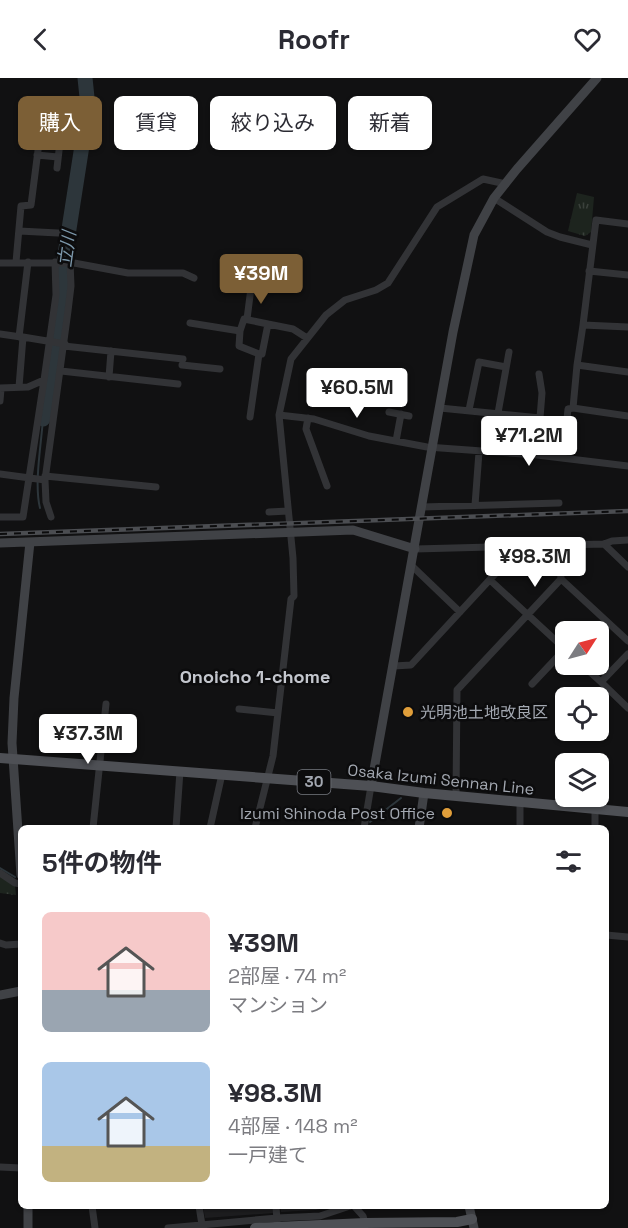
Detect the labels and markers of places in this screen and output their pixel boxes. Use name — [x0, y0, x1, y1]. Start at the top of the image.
pin: ¥39M — [225, 254, 297, 305]
pin: ¥60.5M — [308, 368, 406, 419]
pin: ¥71.2M — [480, 416, 578, 467]
pin: ¥98.3M — [486, 537, 584, 588]
place label: 光明池土地改良区 — [420, 702, 548, 723]
marker: 光明池土地改良区 — [401, 705, 415, 719]
pin: ¥37.3M — [39, 714, 137, 765]
place label: Izumi Shinoda Post Office — [240, 803, 435, 824]
marker: Izumi Shinoda Post Office — [440, 806, 454, 820]

